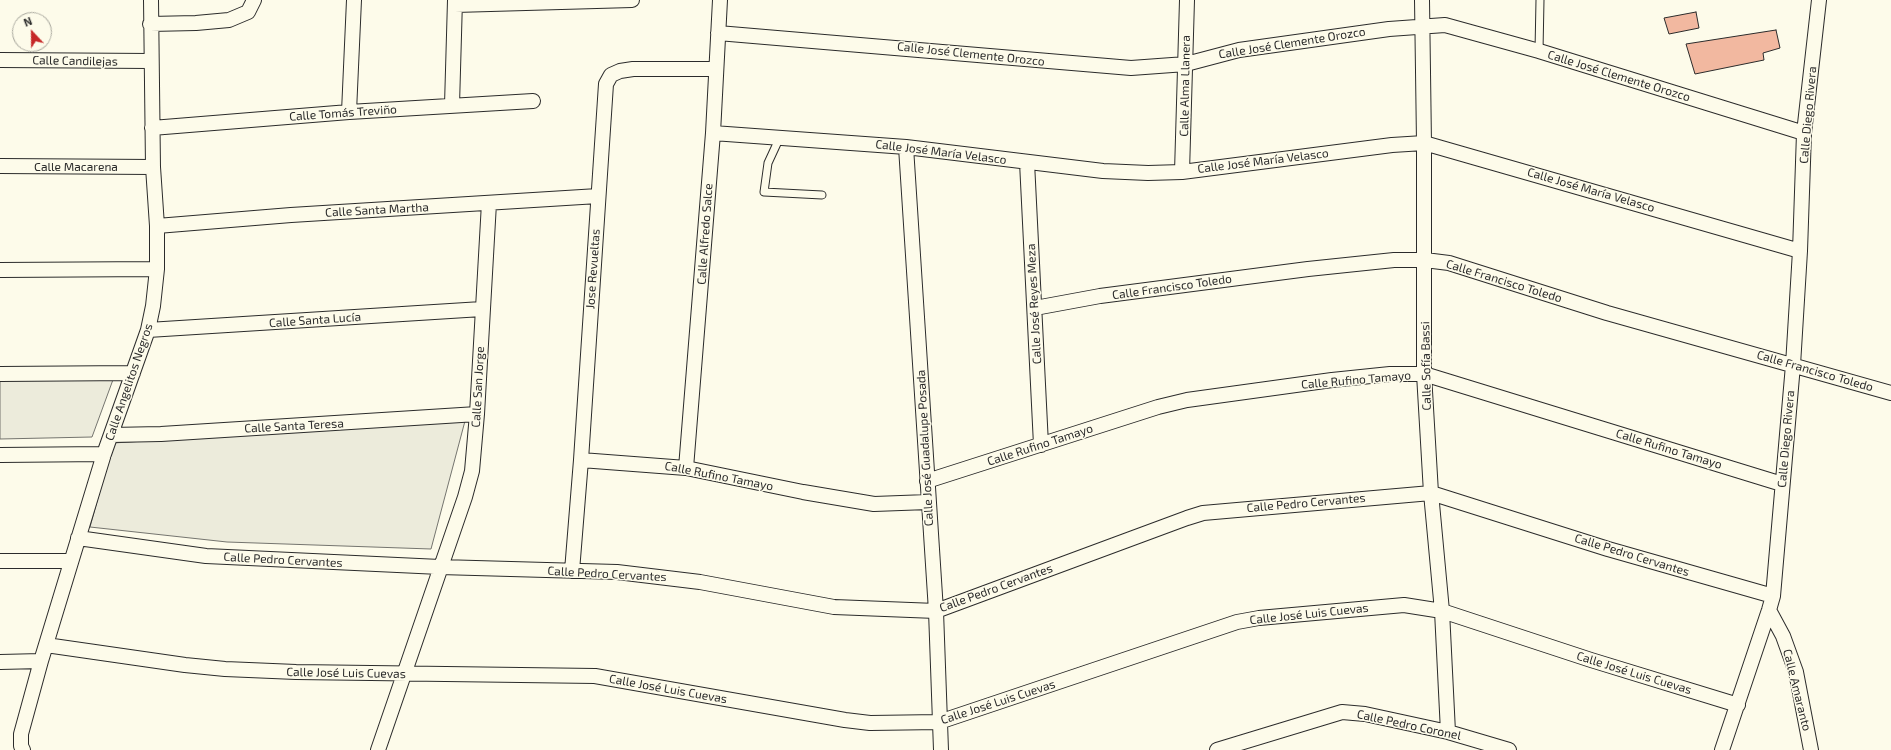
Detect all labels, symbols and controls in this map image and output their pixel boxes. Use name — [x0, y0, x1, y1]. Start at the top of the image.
north arrow — [12, 12, 52, 52]
text: N — [22, 14, 34, 29]
street label: Calle José Clemente Orozco — [1218, 24, 1366, 62]
street label: Calle Alma Llanera — [1177, 35, 1193, 137]
street label: Calle José Clemente Orozco — [896, 39, 1046, 69]
street label: Calle José Clemente Orozco — [1546, 47, 1692, 105]
street label: Calle Candilejas — [32, 53, 118, 69]
street label: Calle Diego Rivera — [1797, 66, 1819, 164]
street label: Calle Tomás Treviño — [289, 102, 397, 124]
street label: Calle José María Velasco — [875, 137, 1007, 167]
street label: Calle José María Velasco — [1197, 146, 1329, 176]
street label: Calle Macarena — [34, 160, 118, 174]
street label: Calle José María Velasco — [1526, 165, 1656, 215]
street label: Calle Alfredo Salce — [694, 183, 716, 285]
street label: Calle Santa Martha — [325, 200, 429, 220]
street label: Jose Revueltas — [583, 228, 603, 310]
street label: Calle José Reyes Meza — [1024, 243, 1044, 365]
street label: Calle Francisco Toledo — [1444, 256, 1564, 306]
street label: Calle Francisco Toledo — [1111, 271, 1233, 303]
street label: Calle Santa Lucía — [268, 310, 362, 330]
street label: Calle Angelitos Negros — [102, 321, 156, 443]
street label: Calle Sofía Bassi — [1418, 321, 1434, 411]
street label: Calle San Jorge — [469, 346, 487, 428]
street label: Calle Francisco Toledo — [1755, 347, 1875, 395]
street label: Calle Rufino Tamayo — [1300, 368, 1412, 392]
street label: Calle José Guadalupe Posada — [914, 369, 936, 527]
street label: Calle Diego Rivera — [1775, 390, 1797, 488]
street label: Calle Santa Teresa — [244, 416, 344, 436]
street label: Calle Rufino Tamayo — [985, 421, 1095, 469]
street label: Calle Rufino Tamayo — [1614, 426, 1724, 472]
street label: Calle Rufino Tamayo — [663, 458, 775, 494]
street label: Calle Pedro Cervantes — [1246, 491, 1366, 515]
street label: Calle Pedro Cervantes — [1573, 531, 1691, 579]
street label: Calle Pedro Cervantes — [223, 550, 343, 570]
street label: Calle Pedro Cervantes — [938, 561, 1054, 615]
street label: Calle Pedro Cervantes — [547, 564, 667, 584]
street label: Calle José Luis Cuevas — [1249, 601, 1369, 627]
street label: Calle Amaranto — [1780, 648, 1814, 732]
street label: Calle José Luis Cuevas — [1575, 649, 1693, 697]
street label: Calle José Luis Cuevas — [286, 665, 406, 681]
street label: Calle José Luis Cuevas — [608, 672, 728, 706]
street label: Calle José Luis Cuevas — [939, 677, 1057, 727]
street label: Calle Pedro Coronel — [1356, 707, 1462, 743]

